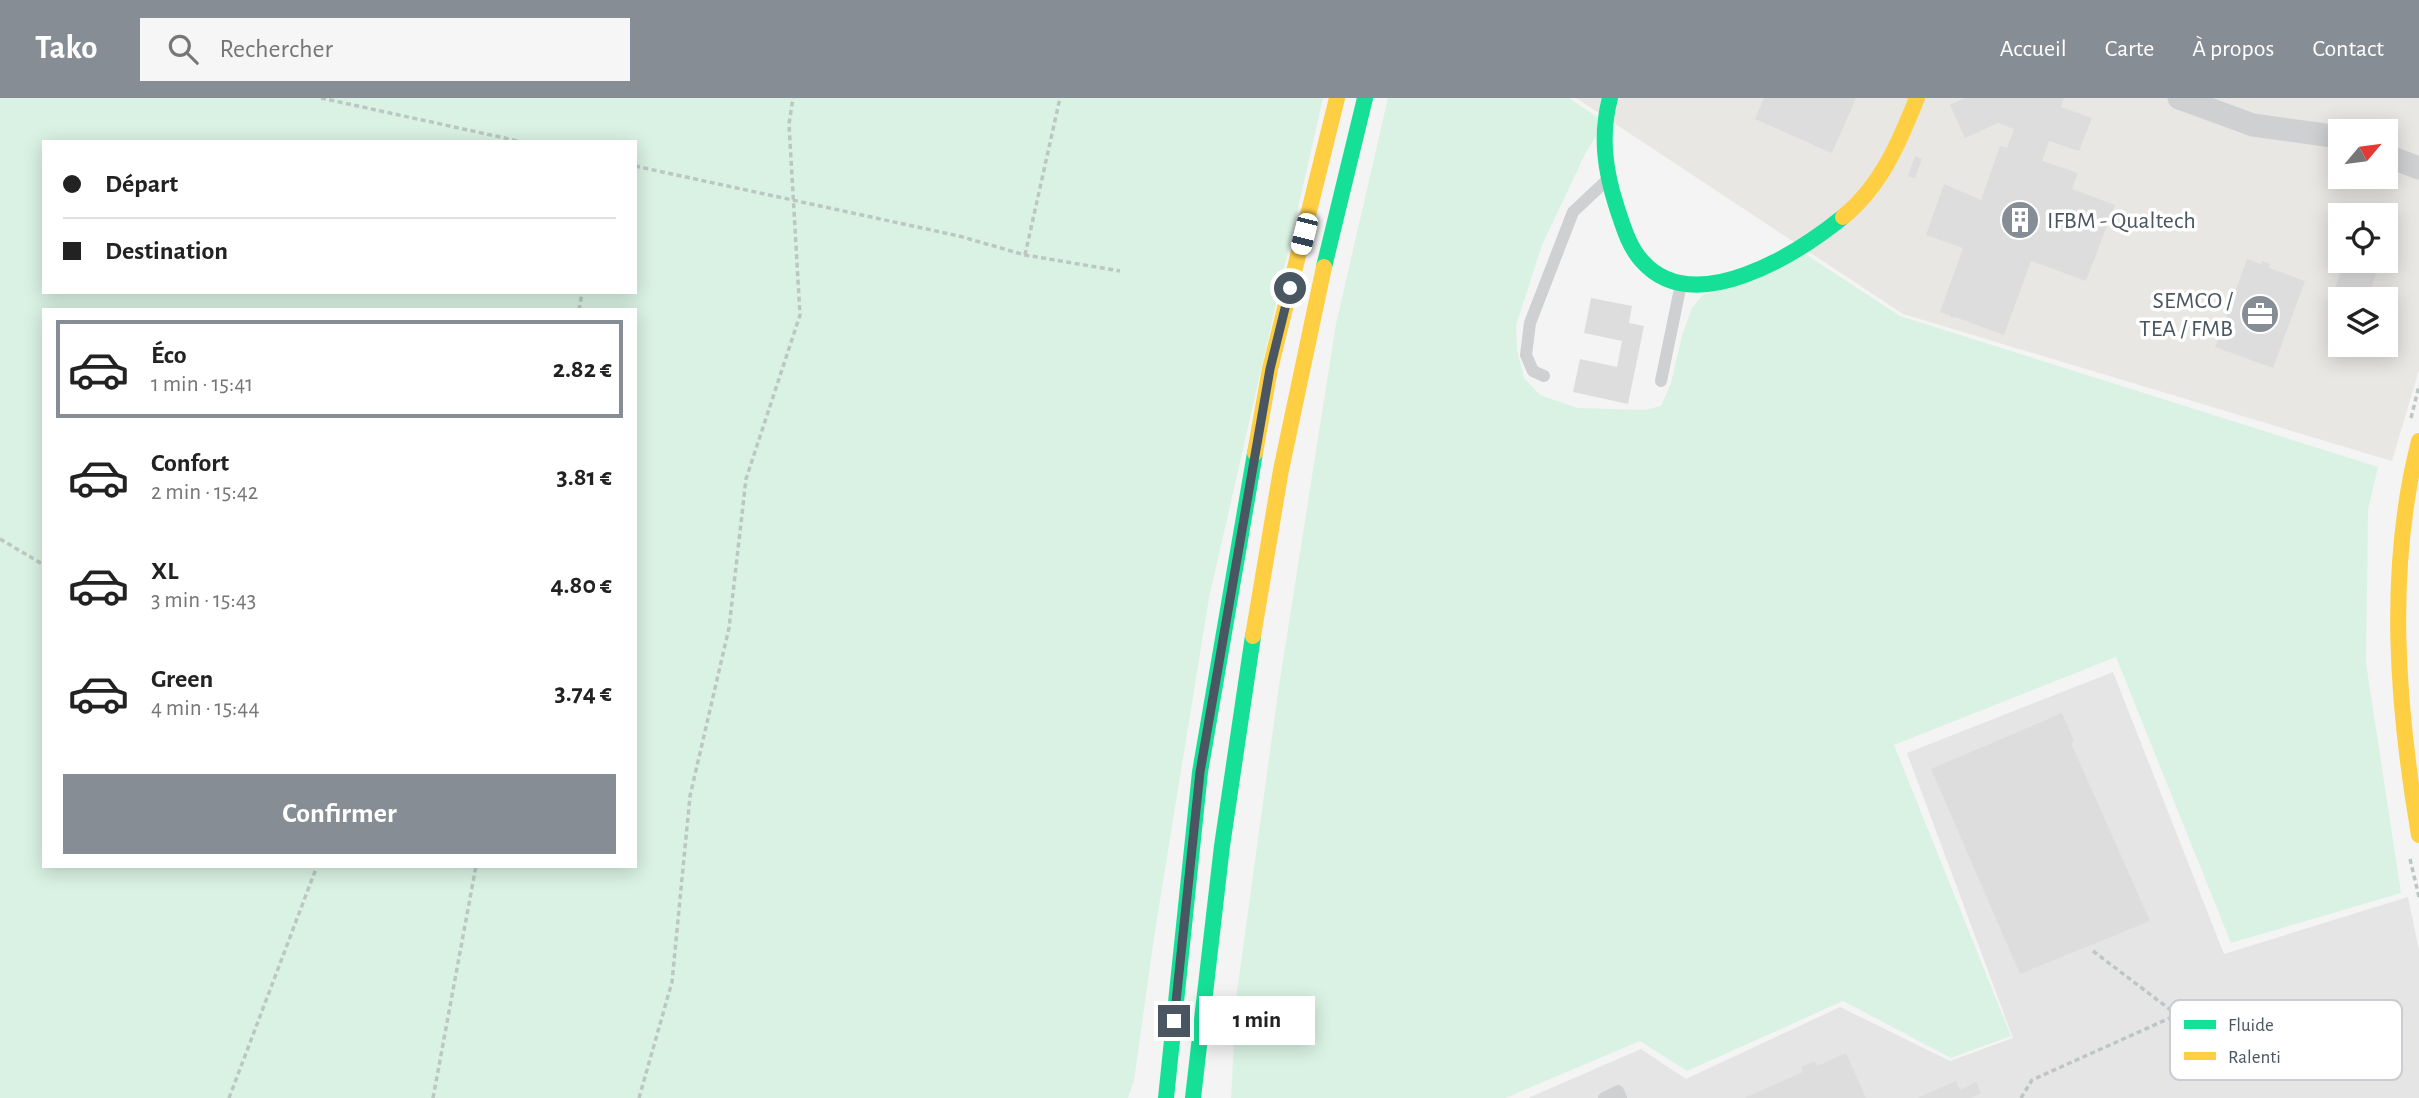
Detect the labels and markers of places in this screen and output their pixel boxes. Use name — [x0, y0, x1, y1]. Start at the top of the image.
building icon: IFBM - Qualtech — [1999, 199, 2041, 241]
place label: IFBM - Qualtech — [2047, 209, 2196, 233]
place label: SEMCO / TEA / FMB — [2139, 289, 2233, 341]
office icon: SEMCO / TEA / FMB — [2239, 293, 2281, 335]

